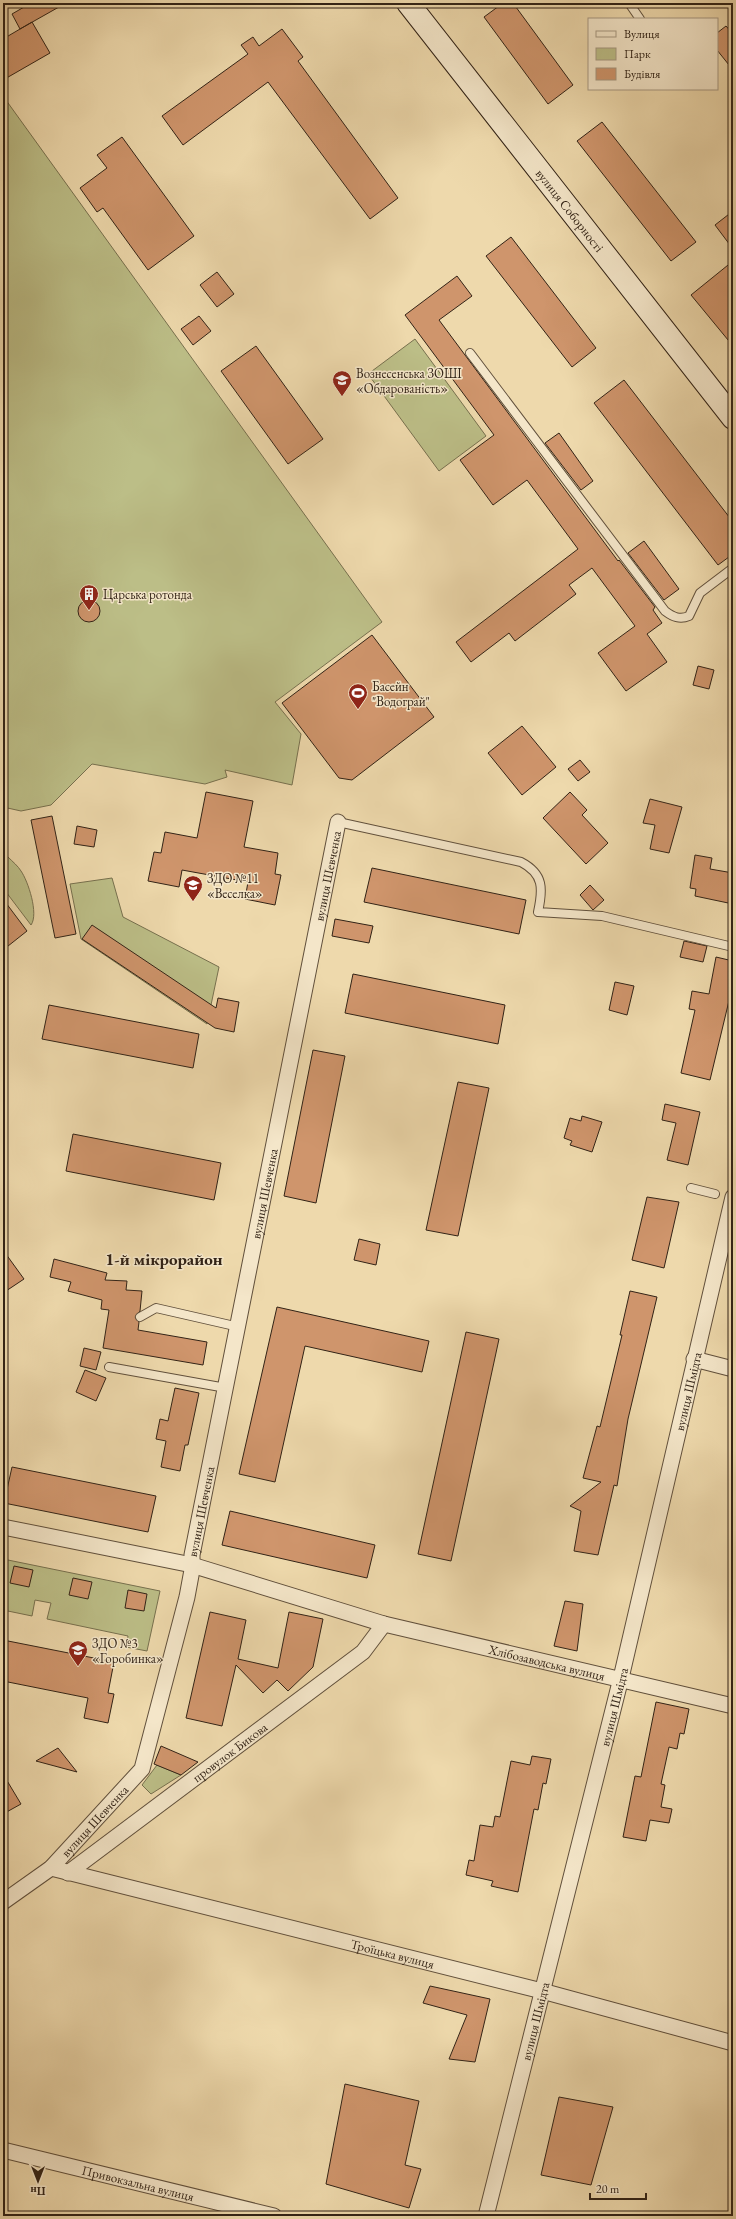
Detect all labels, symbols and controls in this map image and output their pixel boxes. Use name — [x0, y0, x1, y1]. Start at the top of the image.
legend — [588, 18, 718, 90]
text: Вулиця — [624, 26, 660, 42]
text: Парк — [624, 46, 651, 62]
text: Будівля — [624, 66, 661, 82]
street label: вулиця Соборності — [532, 165, 608, 255]
place label: Вознесенська ЗОШІ «Обдарованість» — [356, 365, 462, 397]
school or university icon: Вознесенська ЗОШІ «Обдарованість» — [331, 369, 353, 397]
building icon: Царська ротонда — [78, 583, 100, 611]
place label: Царська ротонда — [103, 586, 193, 603]
place label: Басейн "Водограй" — [372, 678, 430, 710]
sports icon: Басейн "Водограй" — [347, 682, 369, 710]
street label: вулиця Шевченка — [310, 828, 345, 923]
place label: ЗДО №11 «Веселка» — [207, 870, 263, 902]
school or university icon: ЗДО №11 «Веселка» — [182, 874, 204, 902]
street label: вулиця Шевченка — [247, 1146, 281, 1240]
district label: 1-й мікрорайон — [105, 1248, 223, 1270]
street label: вулиця Шмідта — [670, 1350, 705, 1432]
street label: вулиця Шевченка — [183, 1464, 218, 1558]
place label: ЗДО №3 «Горобинка» — [92, 1635, 164, 1667]
school or university icon: ЗДО №3 «Горобинка» — [67, 1639, 89, 1667]
street label: Хлібозаводська вулиця — [486, 1640, 607, 1684]
street label: вулиця Шмідта — [596, 1665, 632, 1748]
street label: провулок Бикова — [189, 1718, 271, 1786]
street label: вулиця Шевченка — [57, 1781, 132, 1860]
street label: Троїцька вулиця — [349, 1935, 436, 1972]
street label: вулиця Шмідта — [517, 1979, 553, 2062]
north arrow — [18, 2161, 58, 2201]
street label: Привокзальна вулиця — [80, 2161, 196, 2205]
scale bar — [590, 2175, 646, 2201]
text: 20 m — [596, 2181, 620, 2197]
text: Пн — [30, 2184, 46, 2198]

